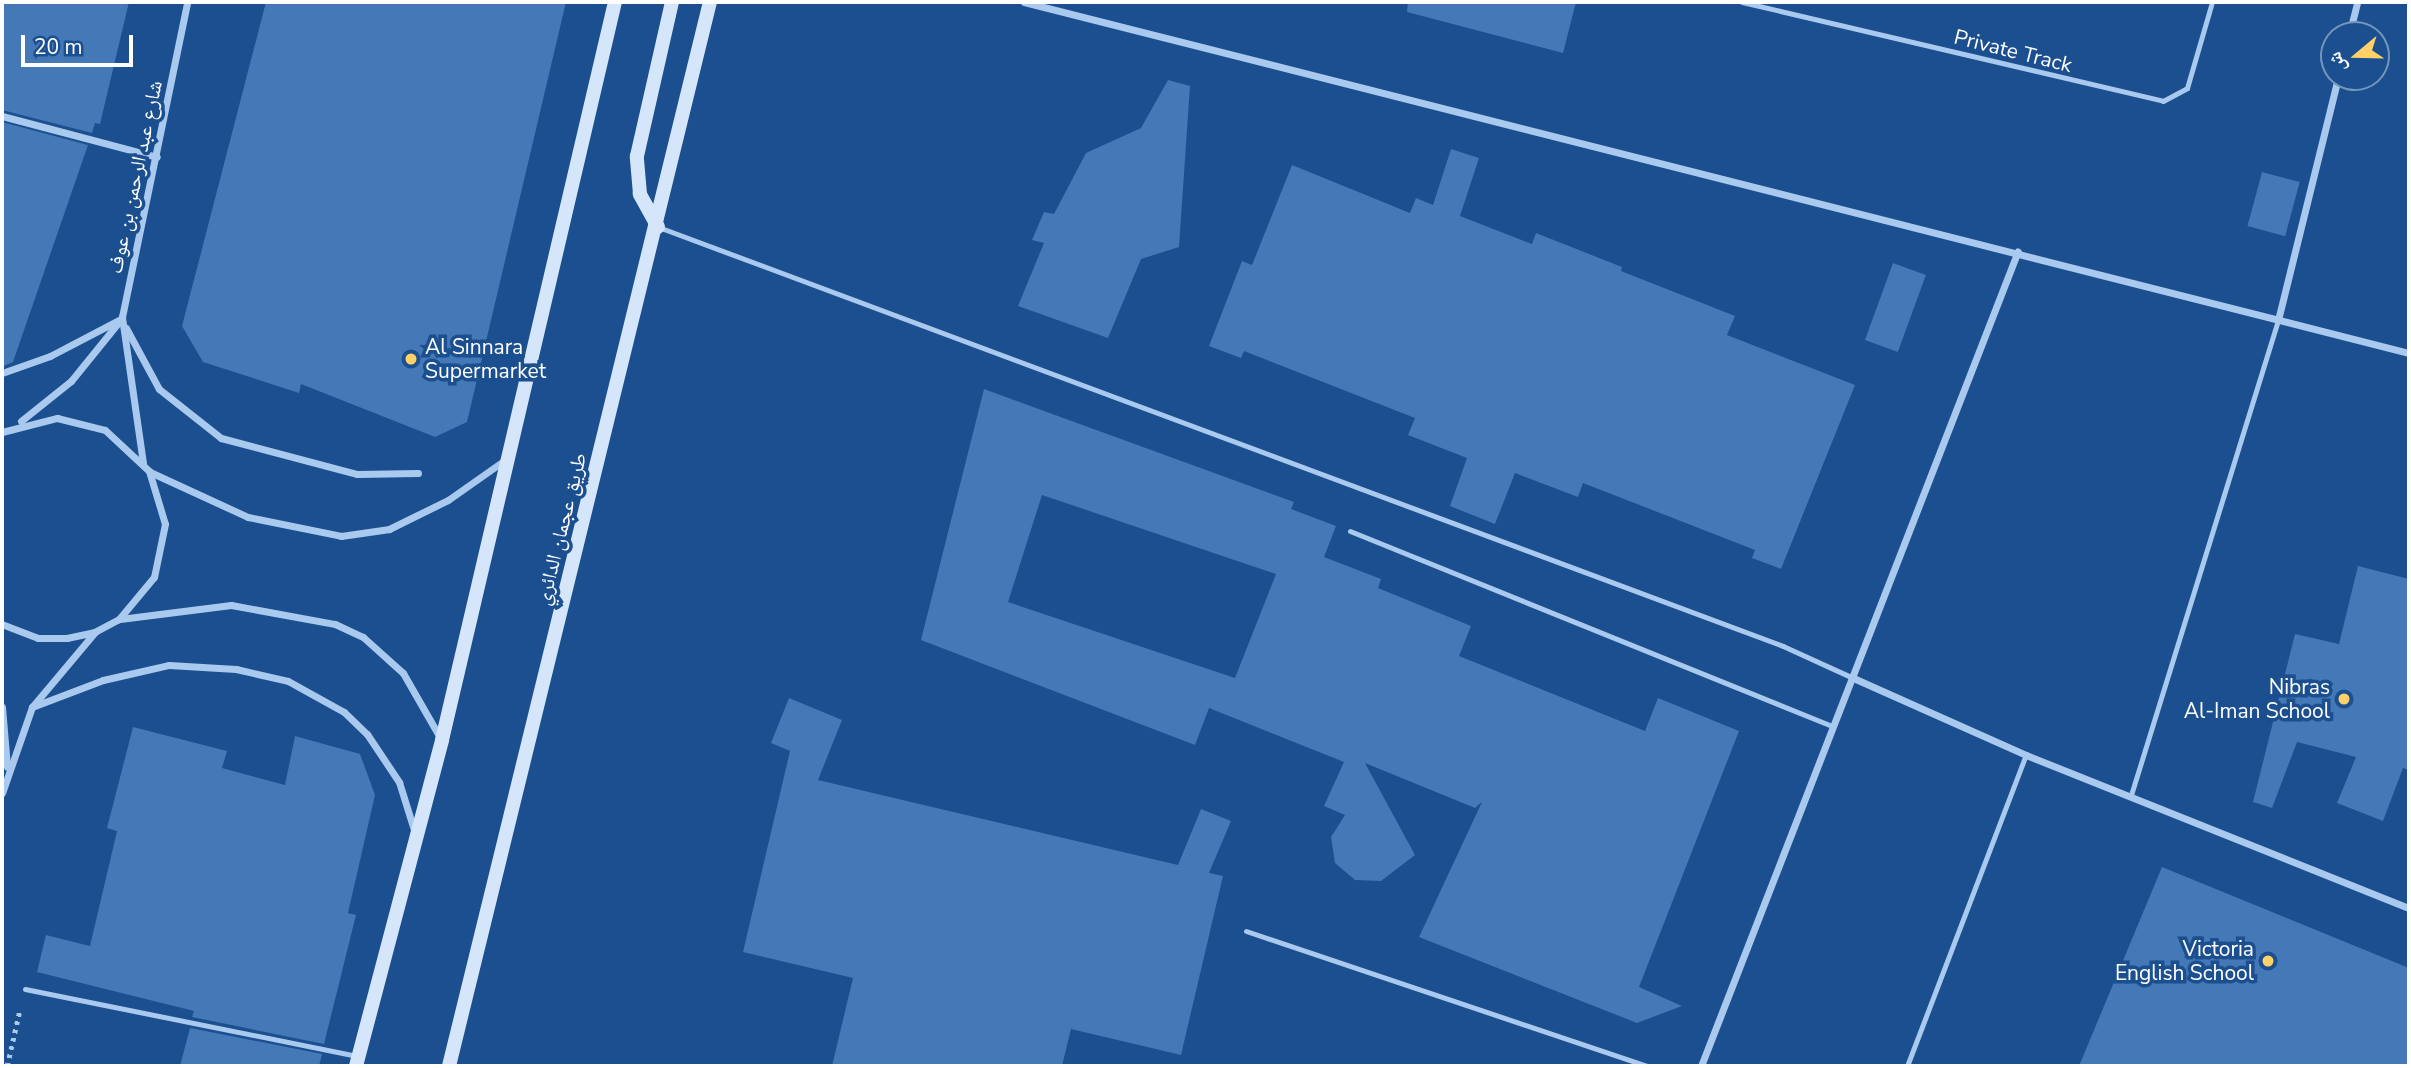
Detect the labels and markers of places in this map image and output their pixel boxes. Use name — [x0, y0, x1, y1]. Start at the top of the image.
place label: Al Sinnara Supermarket — [425, 334, 546, 384]
marker: Al Sinnara Supermarket — [403, 351, 419, 367]
place label: Nibras Al-Iman School — [2184, 674, 2330, 724]
marker: Nibras Al-Iman School — [2336, 691, 2352, 707]
place label: Victoria English School — [2115, 936, 2254, 986]
marker: Victoria English School — [2260, 953, 2276, 969]

